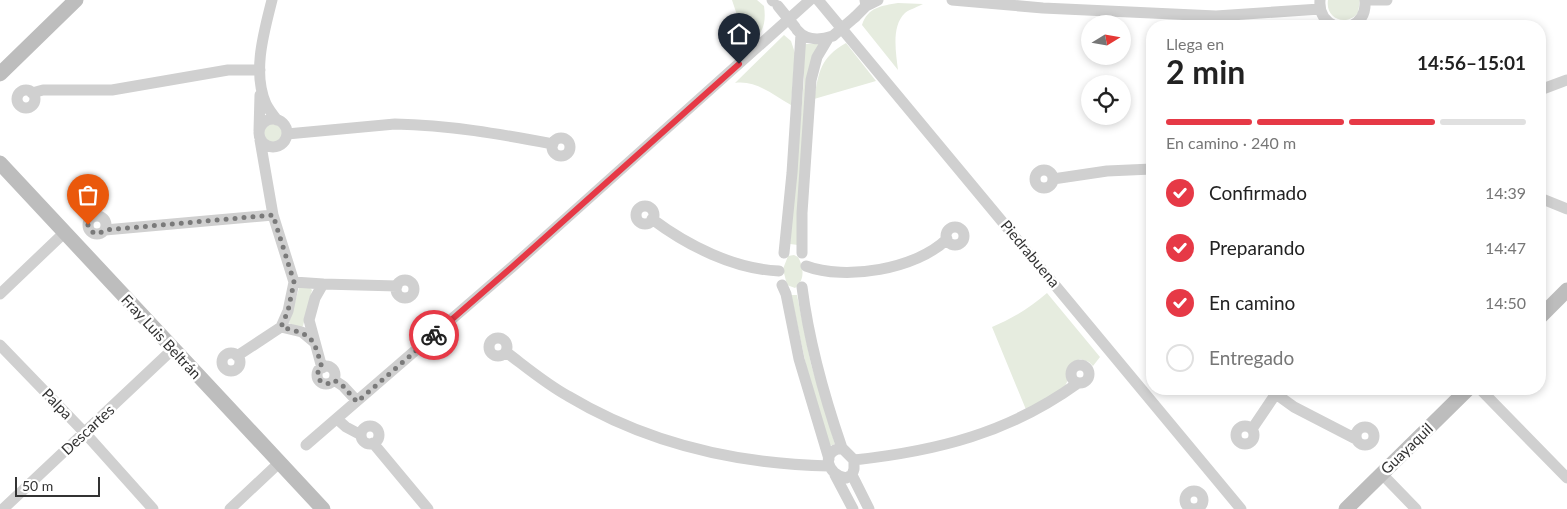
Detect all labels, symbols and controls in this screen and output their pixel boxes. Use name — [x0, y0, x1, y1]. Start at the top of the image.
pin — [718, 13, 760, 64]
north arrow — [1081, 15, 1131, 65]
map controls — [1081, 15, 1131, 125]
icon: home — [725, 20, 753, 48]
text: Llega en — [1166, 34, 1224, 53]
text: 14:56–15:01 — [1417, 51, 1526, 74]
text: 2 min — [1166, 52, 1245, 91]
button: locate — [1081, 75, 1131, 125]
text: En camino · 240 m — [1166, 133, 1296, 152]
pin — [67, 174, 109, 225]
icon: check — [1166, 179, 1194, 207]
icon: bag — [74, 181, 102, 209]
text: Confirmado — [1209, 181, 1307, 204]
text: 14:39 — [1485, 183, 1526, 202]
street label: Piedrabuena — [997, 216, 1064, 291]
icon: check — [1166, 234, 1194, 262]
text: Preparando — [1209, 236, 1305, 259]
text: 14:47 — [1485, 238, 1526, 257]
icon: check — [1166, 289, 1194, 317]
street label: Fray Luis Beltrán — [118, 290, 205, 382]
text: En camino — [1209, 291, 1295, 314]
text: 14:50 — [1485, 293, 1526, 312]
courier — [409, 310, 459, 360]
icon: bike — [420, 321, 448, 349]
text: Entregado — [1209, 346, 1294, 369]
street label: Palpa — [39, 384, 77, 422]
street label: Descartes — [57, 400, 117, 458]
street label: Guayaquil — [1377, 419, 1436, 477]
scale bar — [15, 474, 100, 497]
text: 50 m — [22, 477, 53, 494]

